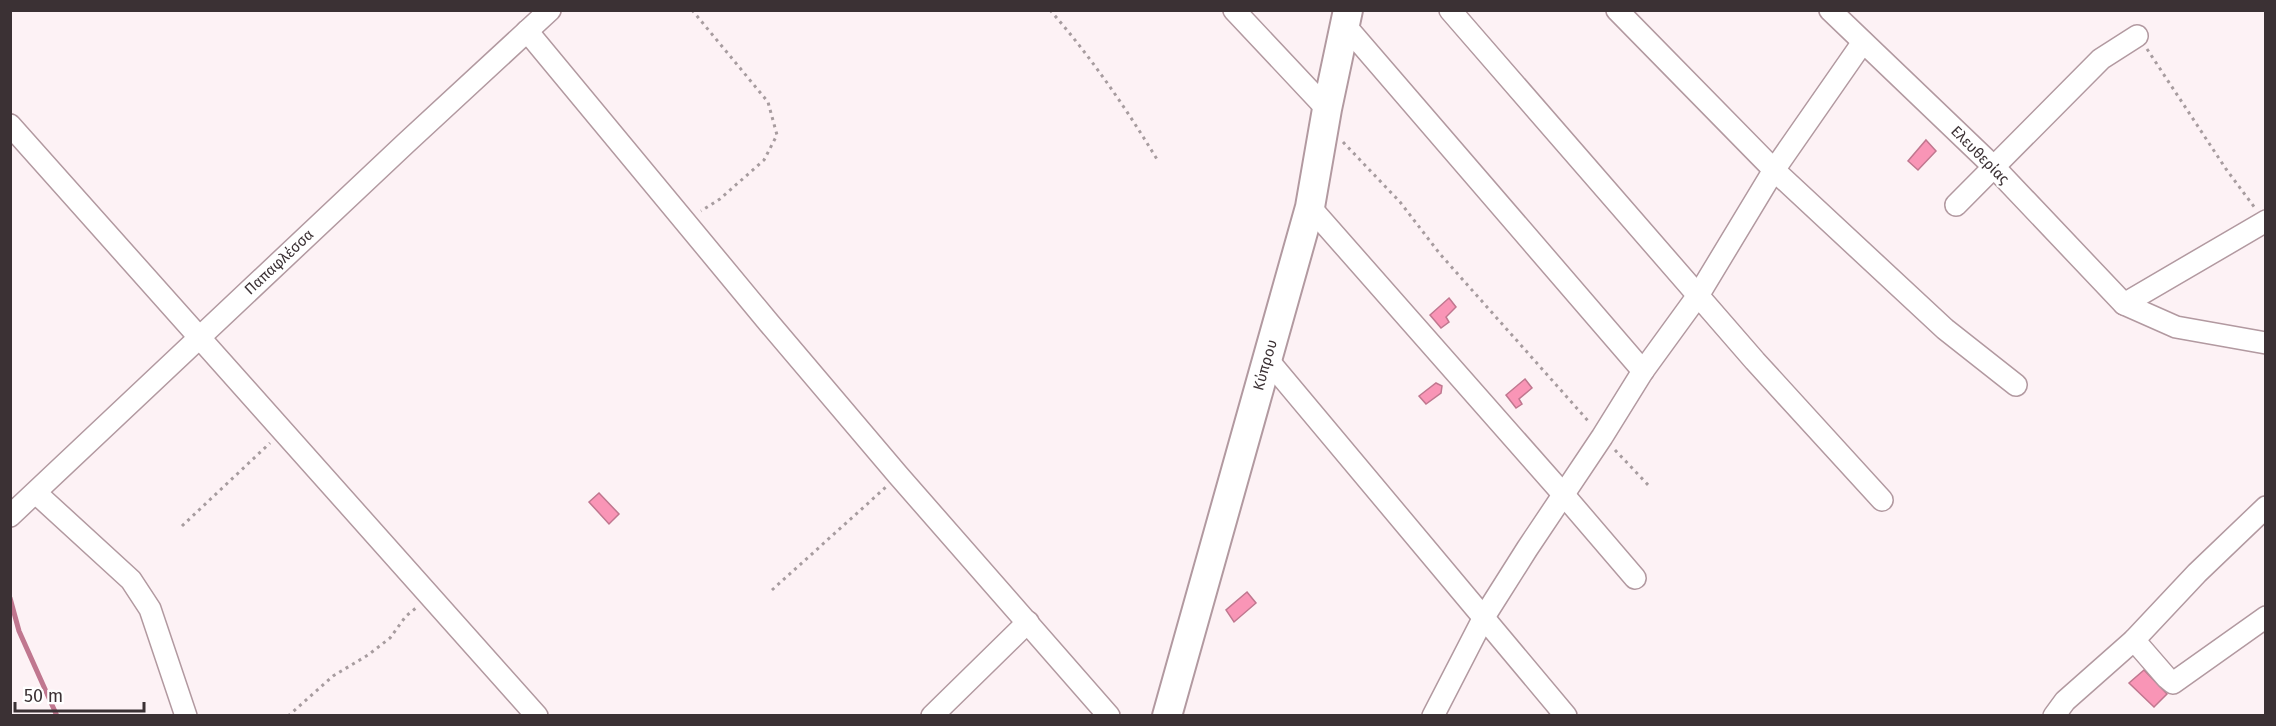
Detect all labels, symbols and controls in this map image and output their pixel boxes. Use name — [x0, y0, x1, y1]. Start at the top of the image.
street label: Ελευθερίας — [1947, 122, 2013, 188]
street label: Παπαφλέσσα — [241, 225, 317, 298]
street label: Κύπρου — [1249, 337, 1281, 393]
scale bar — [15, 675, 144, 713]
text: 50 m — [24, 685, 63, 707]

